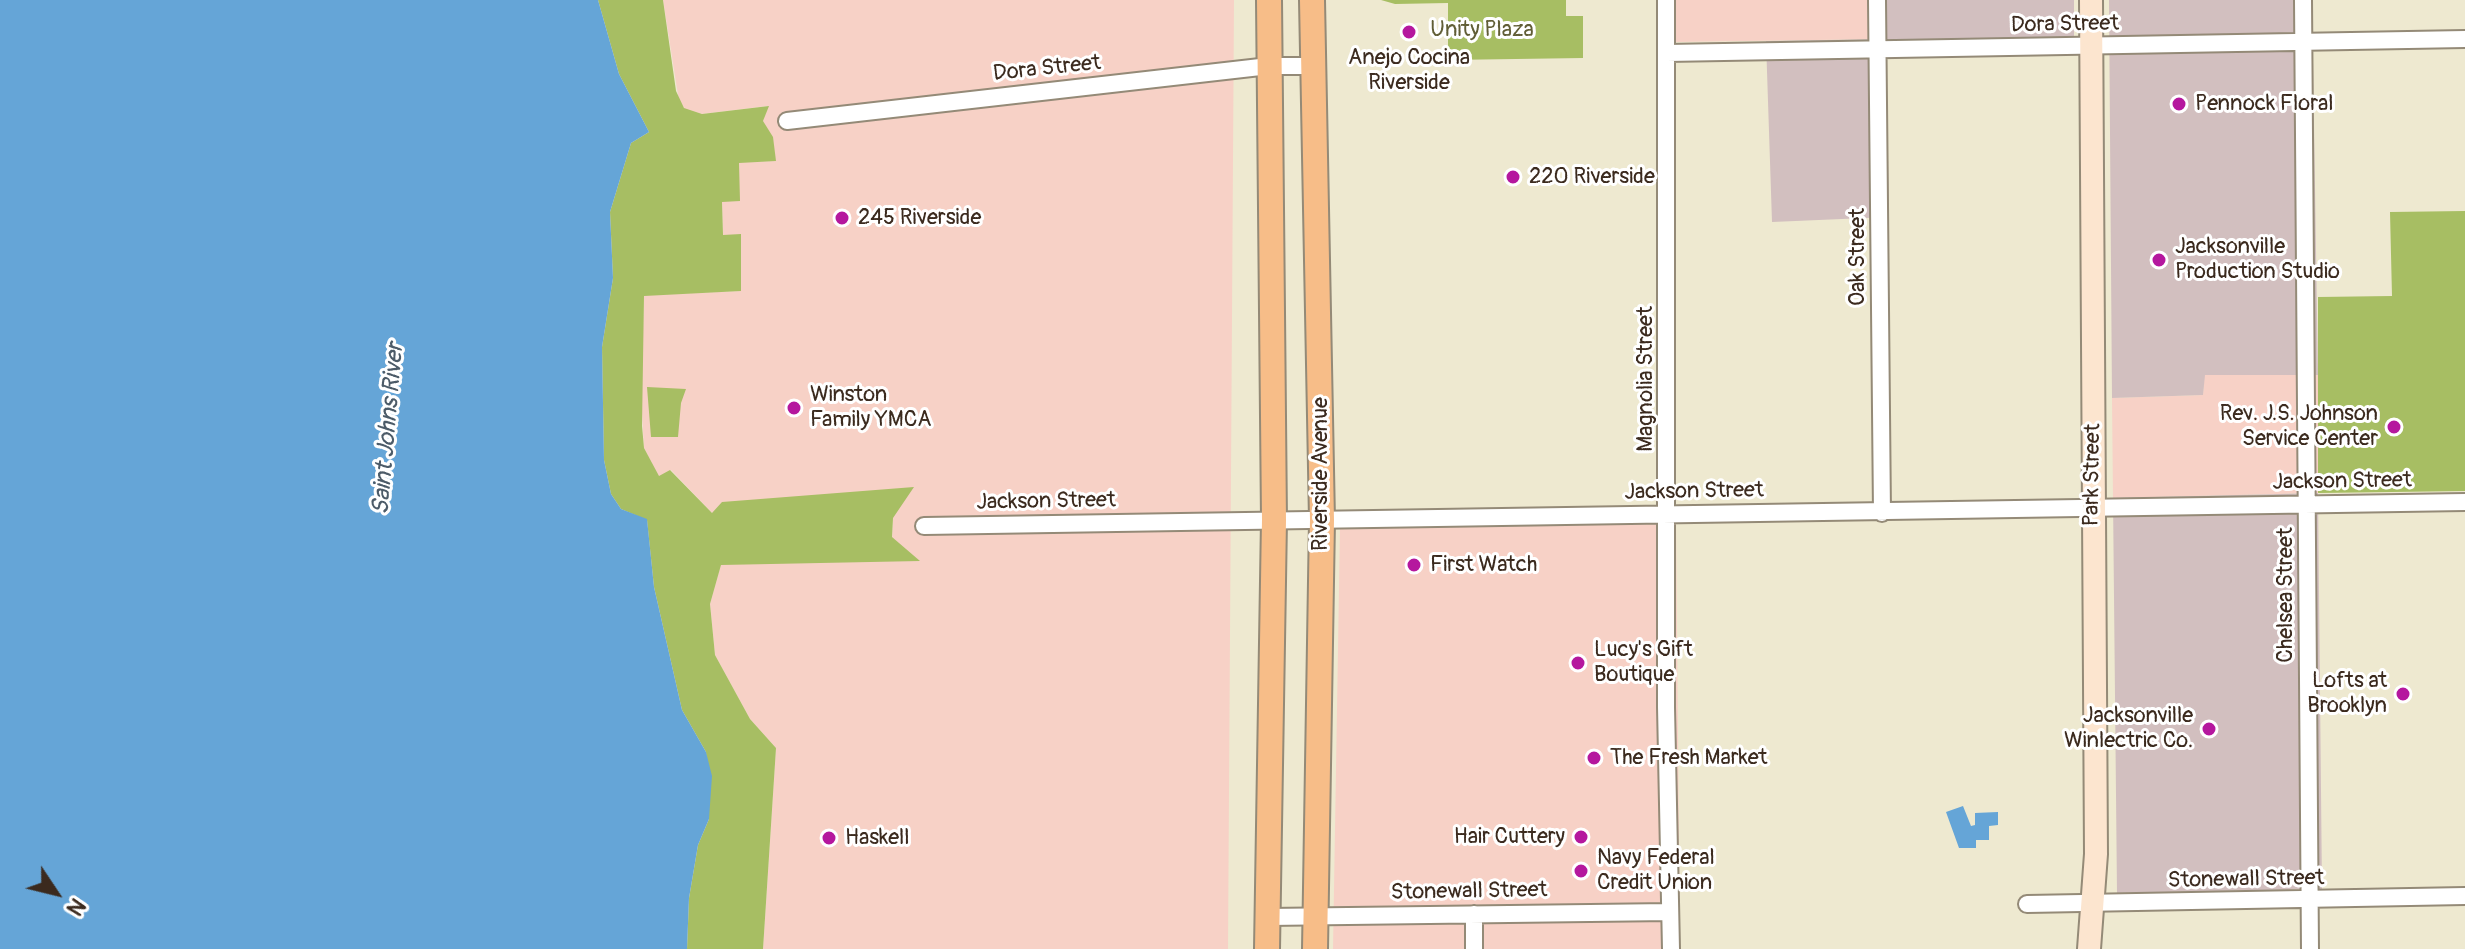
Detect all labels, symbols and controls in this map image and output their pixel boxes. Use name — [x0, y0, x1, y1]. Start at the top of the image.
street label: Dora Street — [2011, 11, 2119, 39]
park label: Unity Plaza — [1430, 17, 1534, 43]
marker: Anejo Cocina Riverside — [1400, 23, 1418, 41]
place label: Anejo Cocina Riverside — [1348, 45, 1470, 96]
street label: Dora Street — [992, 50, 1102, 88]
place label: Pennock Floral — [2195, 91, 2333, 117]
marker: Pennock Floral — [2170, 95, 2188, 113]
place label: 220 Riverside — [1529, 164, 1655, 190]
marker: 220 Riverside — [1504, 168, 1522, 186]
place label: 245 Riverside — [858, 205, 981, 231]
street label: Oak Street — [1845, 208, 1871, 306]
marker: 245 Riverside — [833, 209, 851, 227]
place label: Jacksonville Production Studio — [2175, 234, 2340, 286]
marker: Jacksonville Production Studio — [2150, 251, 2168, 269]
street label: Magnolia Street — [1633, 306, 1659, 452]
water label: Saint Johns River — [367, 342, 411, 516]
place label: Winston Family YMCA — [810, 382, 931, 434]
street label: Riverside Avenue — [1308, 397, 1334, 551]
marker: Winston Family YMCA — [785, 399, 803, 417]
place label: Rev. J.S. Johnson Service Center — [2220, 401, 2378, 452]
marker: Rev. J.S. Johnson Service Center — [2385, 418, 2403, 436]
street label: Park Street — [2079, 423, 2107, 527]
street label: Jackson Street — [2272, 468, 2412, 496]
street label: Jackson Street — [1624, 478, 1764, 506]
street label: Jackson Street — [976, 488, 1116, 516]
street label: Chelsea Street — [2273, 527, 2299, 663]
place label: First Watch — [1430, 552, 1537, 578]
marker: First Watch — [1405, 556, 1423, 574]
place label: Lucy's Gift Boutique — [1594, 637, 1693, 688]
marker: Lucy's Gift Boutique — [1569, 654, 1587, 672]
place label: Lofts at Brooklyn — [2307, 668, 2387, 720]
marker: Lofts at Brooklyn — [2394, 685, 2412, 703]
place label: Jacksonville Winlectric Co. — [2064, 703, 2193, 754]
marker: Jacksonville Winlectric Co. — [2200, 720, 2218, 738]
place label: The Fresh Market — [1610, 745, 1767, 771]
marker: The Fresh Market — [1585, 749, 1603, 767]
place label: Hair Cuttery — [1454, 824, 1565, 850]
place label: Haskell — [845, 825, 909, 851]
marker: Hair Cuttery — [1572, 828, 1590, 846]
marker: Haskell — [820, 829, 838, 847]
place label: Navy Federal Credit Union — [1597, 845, 1715, 896]
north arrow — [16, 853, 96, 933]
marker: Navy Federal Credit Union — [1572, 862, 1590, 880]
street label: Stonewall Street — [2167, 865, 2325, 895]
street label: Stonewall Street — [1390, 877, 1548, 907]
text: N — [60, 893, 91, 921]

